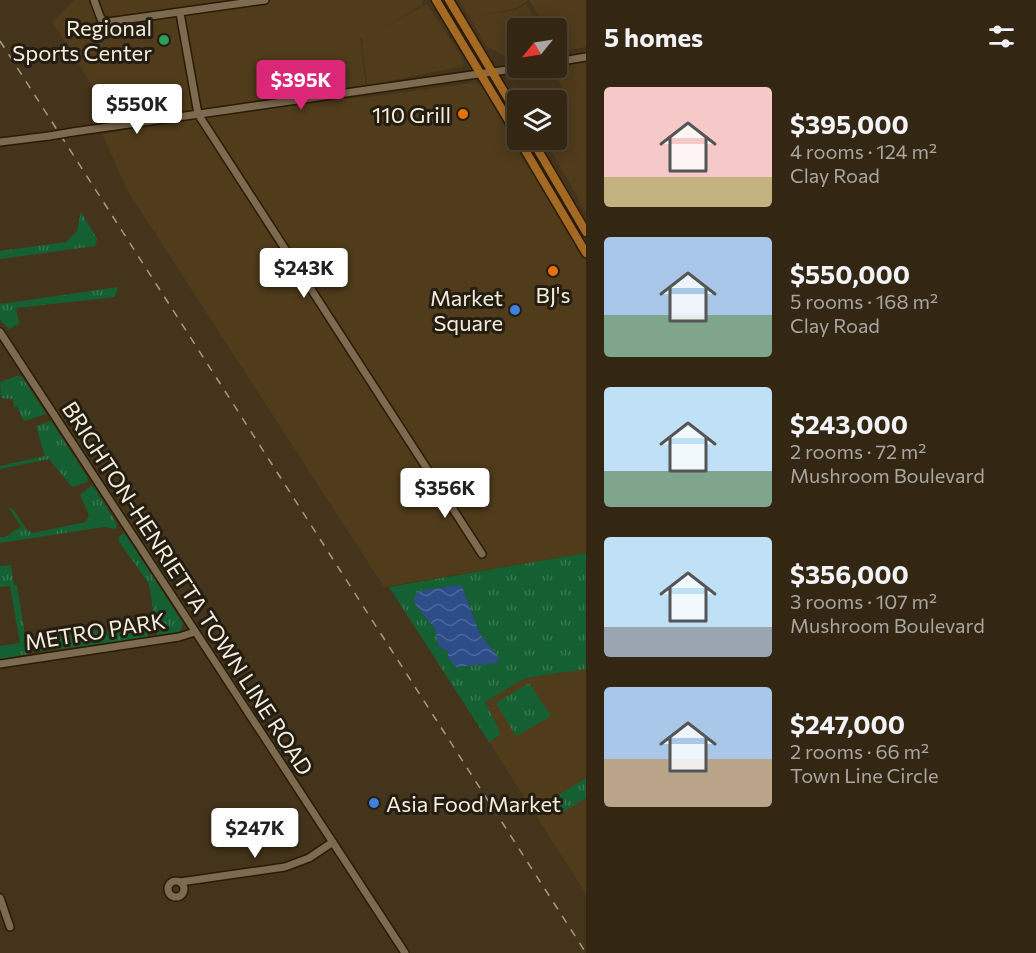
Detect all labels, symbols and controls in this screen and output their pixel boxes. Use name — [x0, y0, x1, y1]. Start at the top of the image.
place label: Regional Sports Center — [12, 14, 152, 66]
north arrow — [507, 18, 567, 78]
map controls — [507, 18, 567, 150]
icon: filters — [985, 20, 1018, 53]
text: 5 homes — [604, 21, 703, 52]
marker: Regional Sports Center — [157, 33, 171, 47]
pin: $395K — [259, 60, 343, 111]
text: $395K — [270, 67, 332, 91]
pin: $550K — [95, 84, 179, 135]
button: layers — [507, 90, 567, 150]
text: $550K — [106, 91, 168, 115]
place label: 110 Grill — [372, 101, 451, 128]
marker: 110 Grill — [456, 107, 470, 121]
text: $395,000 — [790, 108, 909, 139]
icon: home — [652, 111, 724, 183]
text: 4 rooms · 124 m² — [790, 139, 937, 163]
text: Clay Road — [790, 163, 880, 187]
pin: $243K — [262, 248, 346, 299]
text: $243K — [274, 255, 334, 279]
text: $550,000 — [790, 258, 910, 289]
icon: home — [652, 261, 724, 333]
marker: BJ's — [546, 264, 560, 278]
place label: BJ's — [535, 281, 571, 308]
place label: Market Square — [430, 284, 503, 336]
text: 5 rooms · 168 m² — [790, 289, 938, 313]
marker: Market Square — [508, 303, 522, 317]
text: Clay Road — [790, 313, 880, 337]
street label: BRIGHTON-HENRIETTA TOWN LINE ROAD — [57, 396, 319, 780]
text: $243,000 — [790, 408, 908, 439]
icon: home — [652, 411, 724, 483]
text: 2 rooms · 72 m² — [790, 439, 926, 463]
text: Mushroom Boulevard — [790, 463, 985, 487]
pin: $356K — [403, 468, 487, 519]
text: $356K — [414, 475, 476, 499]
text: $356,000 — [790, 558, 909, 589]
icon: home — [652, 561, 724, 633]
text: 3 rooms · 107 m² — [790, 589, 937, 613]
street label: METRO PARK — [23, 607, 168, 655]
text: Mushroom Boulevard — [790, 613, 985, 637]
text: $247,000 — [790, 708, 905, 739]
icon: home — [652, 711, 724, 783]
text: 2 rooms · 66 m² — [790, 739, 929, 763]
text: Town Line Circle — [790, 763, 939, 787]
place label: Asia Food Market — [386, 790, 561, 817]
marker: Asia Food Market — [367, 796, 381, 810]
pin: $247K — [213, 808, 297, 859]
text: $247K — [225, 815, 285, 839]

